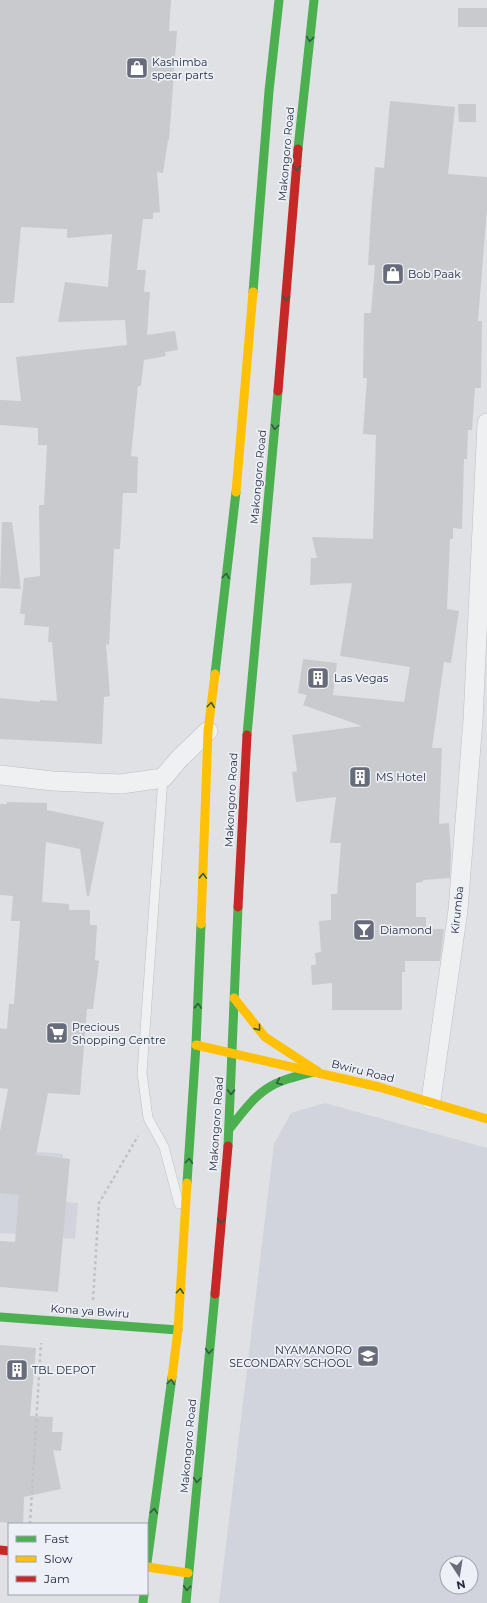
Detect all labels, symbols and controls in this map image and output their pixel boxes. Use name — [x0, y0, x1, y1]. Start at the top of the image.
one-way arrow — [305, 36, 314, 42]
shop icon: Kashimba spear parts — [124, 55, 150, 81]
place label: Kashimba spear parts — [152, 55, 214, 82]
street label: Makongoro Road — [275, 106, 297, 202]
one-way arrow — [293, 165, 302, 171]
shop icon: Bob Paak — [380, 261, 406, 287]
place label: Bob Paak — [408, 267, 461, 281]
one-way arrow — [282, 295, 291, 301]
one-way arrow — [270, 424, 279, 430]
street label: Makongoro Road — [247, 429, 269, 525]
one-way arrow — [222, 573, 231, 579]
building icon: Las Vegas — [305, 665, 331, 691]
place label: Las Vegas — [334, 671, 389, 685]
one-way arrow — [207, 702, 216, 708]
street label: Makongoro Road — [222, 752, 240, 848]
building icon: MS Hotel — [347, 764, 373, 790]
place label: MS Hotel — [376, 770, 426, 784]
one-way arrow — [199, 873, 207, 879]
street label: Kirumba — [448, 885, 466, 935]
bar icon: Diamond — [351, 917, 377, 943]
place label: Diamond — [380, 923, 432, 937]
one-way arrow — [194, 1003, 202, 1009]
supermarket icon: Precious Shopping Centre — [44, 1020, 70, 1046]
place label: Precious Shopping Centre — [72, 1020, 166, 1047]
one-way arrow — [253, 1023, 260, 1031]
street label: Bwiru Road — [330, 1056, 396, 1086]
street label: Makongoro Road — [206, 1076, 226, 1172]
one-way arrow — [276, 1077, 284, 1085]
one-way arrow — [227, 1089, 235, 1095]
one-way arrow — [184, 1158, 193, 1164]
one-way arrow — [217, 1218, 226, 1224]
one-way arrow — [176, 1288, 185, 1294]
street label: Kona ya Bwiru — [50, 1301, 130, 1321]
place label: NYAMANORO SECONDARY SCHOOL — [229, 1343, 353, 1370]
school or university icon: NYAMANORO SECONDARY SCHOOL — [355, 1343, 381, 1369]
one-way arrow — [205, 1348, 214, 1354]
building icon: TBL DEPOT — [4, 1357, 30, 1383]
place label: TBL DEPOT — [32, 1363, 96, 1377]
one-way arrow — [166, 1379, 175, 1385]
street label: Makongoro Road — [177, 1398, 199, 1494]
one-way arrow — [193, 1477, 202, 1483]
one-way arrow — [149, 1508, 158, 1514]
legend — [8, 1523, 148, 1595]
text: Fast — [44, 1531, 69, 1546]
text: Slow — [44, 1551, 73, 1566]
north arrow — [439, 1555, 479, 1595]
text: Jam — [43, 1571, 70, 1586]
text: N — [455, 1577, 467, 1593]
one-way arrow — [183, 1585, 192, 1591]

